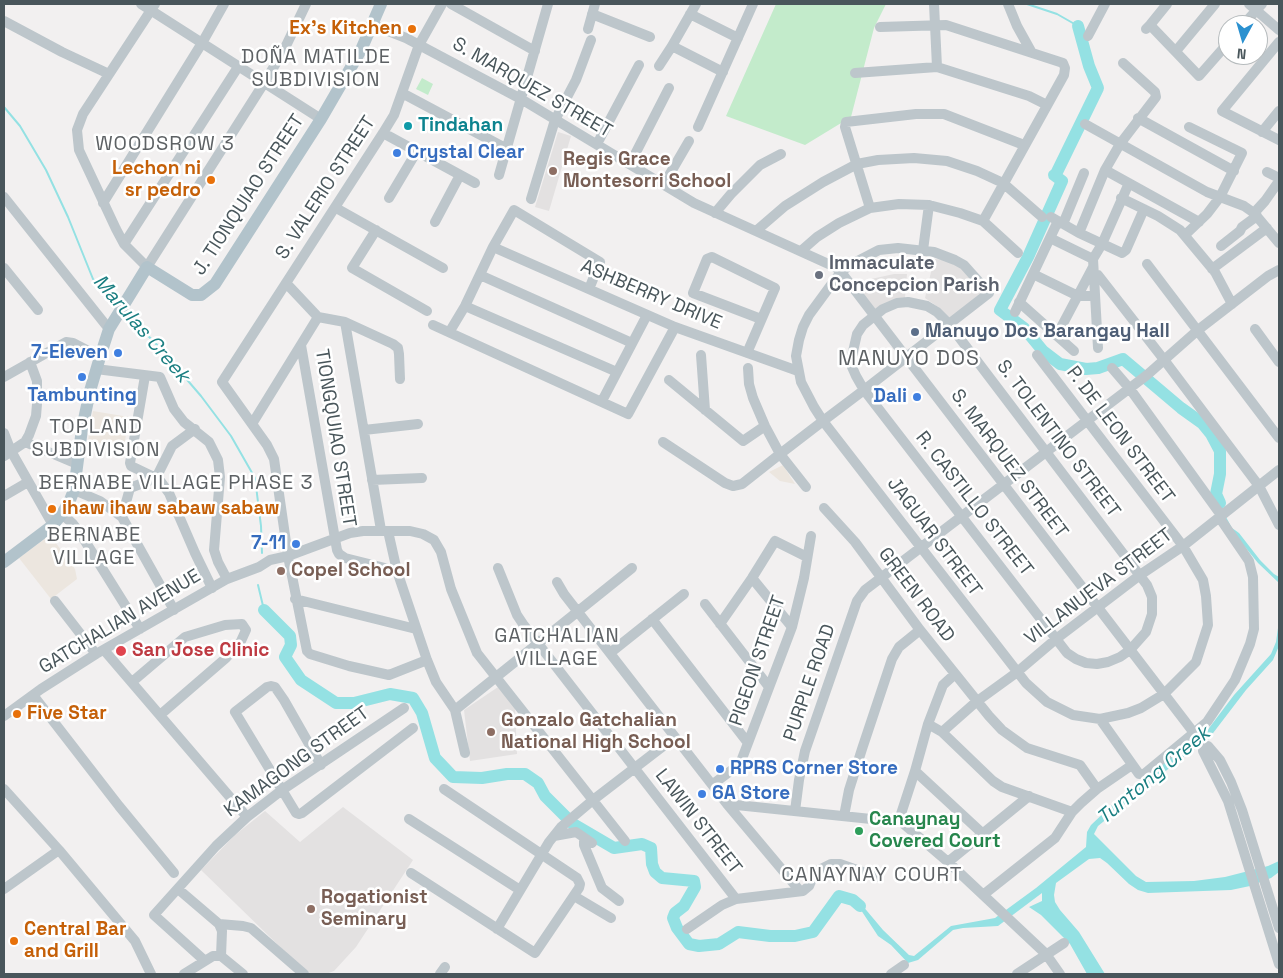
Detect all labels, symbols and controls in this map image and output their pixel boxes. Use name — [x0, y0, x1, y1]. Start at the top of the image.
north arrow — [1218, 15, 1268, 65]
place label: Ex's Kitchen — [289, 18, 402, 40]
marker: Ex's Kitchen — [406, 23, 418, 35]
street label: S. MARQUEZ STREET — [448, 33, 616, 143]
text: N — [1236, 44, 1247, 63]
district label: DOÑA MATILDE SUBDIVISION — [239, 46, 393, 93]
street label: J. TIONQUIAO STREET — [188, 110, 310, 280]
street label: S. VALERIO STREET — [271, 112, 381, 264]
place label: Tindahan — [418, 115, 503, 137]
marker: Tindahan — [402, 120, 414, 132]
district label: WOODSROW 3 — [94, 133, 236, 157]
place label: Crystal Clear — [407, 142, 525, 164]
marker: Crystal Clear — [391, 147, 403, 159]
place label: Regis Grace Montesorri School — [563, 149, 731, 193]
place label: Lechon ni sr pedro — [112, 158, 201, 202]
marker: Regis Grace Montesorri School — [547, 165, 559, 177]
marker: Lechon ni sr pedro — [205, 174, 217, 186]
place label: Immaculate Concepcion Parish — [829, 253, 1000, 297]
street label: ASHBERRY DRIVE — [577, 255, 725, 335]
marker: Immaculate Concepcion Parish — [813, 269, 825, 281]
water label: Marulas Creek — [88, 270, 194, 388]
place label: Manuyo Dos Barangay Hall — [925, 321, 1170, 343]
marker: Manuyo Dos Barangay Hall — [909, 326, 921, 338]
place label: 7-Eleven — [31, 342, 108, 364]
district label: MANUYO DOS — [837, 346, 981, 372]
marker: 7-Eleven — [112, 347, 124, 359]
street label: TIONGQUIAO STREET — [310, 347, 360, 529]
street label: S. TOLENTINO STREET — [991, 356, 1125, 522]
street label: P. DE LEON STREET — [1061, 362, 1179, 508]
marker: Tambunting — [76, 371, 88, 383]
place label: Tambunting — [27, 385, 137, 407]
street label: S. MARQUEZ STREET — [946, 385, 1072, 543]
place label: Dali — [873, 386, 907, 408]
marker: Dali — [911, 391, 923, 403]
district label: TOPLAND SUBDIVISION — [30, 416, 162, 463]
street label: R. CASTILLO STREET — [910, 427, 1038, 581]
district label: BERNABE VILLAGE PHASE 3 — [36, 472, 316, 496]
street label: JAGUAR STREET — [882, 473, 986, 601]
place label: ihaw ihaw sabaw sabaw — [62, 498, 279, 520]
marker: ihaw ihaw sabaw sabaw — [46, 503, 58, 515]
district label: BERNABE VILLAGE — [46, 524, 142, 571]
street label: VILLANUEVA STREET — [1020, 524, 1178, 650]
place label: 7-11 — [251, 533, 286, 555]
marker: 7-11 — [290, 538, 302, 550]
street label: GREEN ROAD — [873, 543, 959, 647]
place label: Copel School — [291, 560, 410, 582]
street label: GATCHALIAN AVENUE — [35, 565, 205, 679]
marker: Copel School — [275, 565, 287, 577]
street label: PIGEON STREET — [725, 593, 791, 729]
street label: PURPLE ROAD — [779, 621, 841, 745]
district label: GATCHALIAN VILLAGE — [493, 625, 621, 672]
place label: San Jose Clinic — [132, 640, 270, 662]
marker: San Jose Clinic — [114, 644, 128, 658]
street label: KAMAGONG STREET — [220, 702, 374, 822]
place label: Five Star — [27, 703, 107, 725]
marker: Five Star — [11, 708, 23, 720]
place label: Gonzalo Gatchalian National High School — [501, 710, 691, 754]
water label: Tuntong Creek — [1093, 722, 1215, 830]
marker: Gonzalo Gatchalian National High School — [485, 726, 497, 738]
place label: RPRS Corner Store — [730, 758, 898, 780]
marker: RPRS Corner Store — [714, 763, 726, 775]
street label: LAWIN STREET — [650, 765, 746, 879]
place label: 6A Store — [712, 783, 790, 805]
marker: 6A Store — [696, 788, 708, 800]
place label: Canaynay Covered Court — [869, 809, 1001, 853]
marker: Canaynay Covered Court — [853, 825, 865, 837]
district label: CANAYNAY COURT — [780, 864, 964, 888]
place label: Rogationist Seminary — [321, 887, 428, 931]
marker: Rogationist Seminary — [305, 903, 317, 915]
place label: Central Bar and Grill — [24, 919, 127, 963]
marker: Central Bar and Grill — [8, 935, 20, 947]

